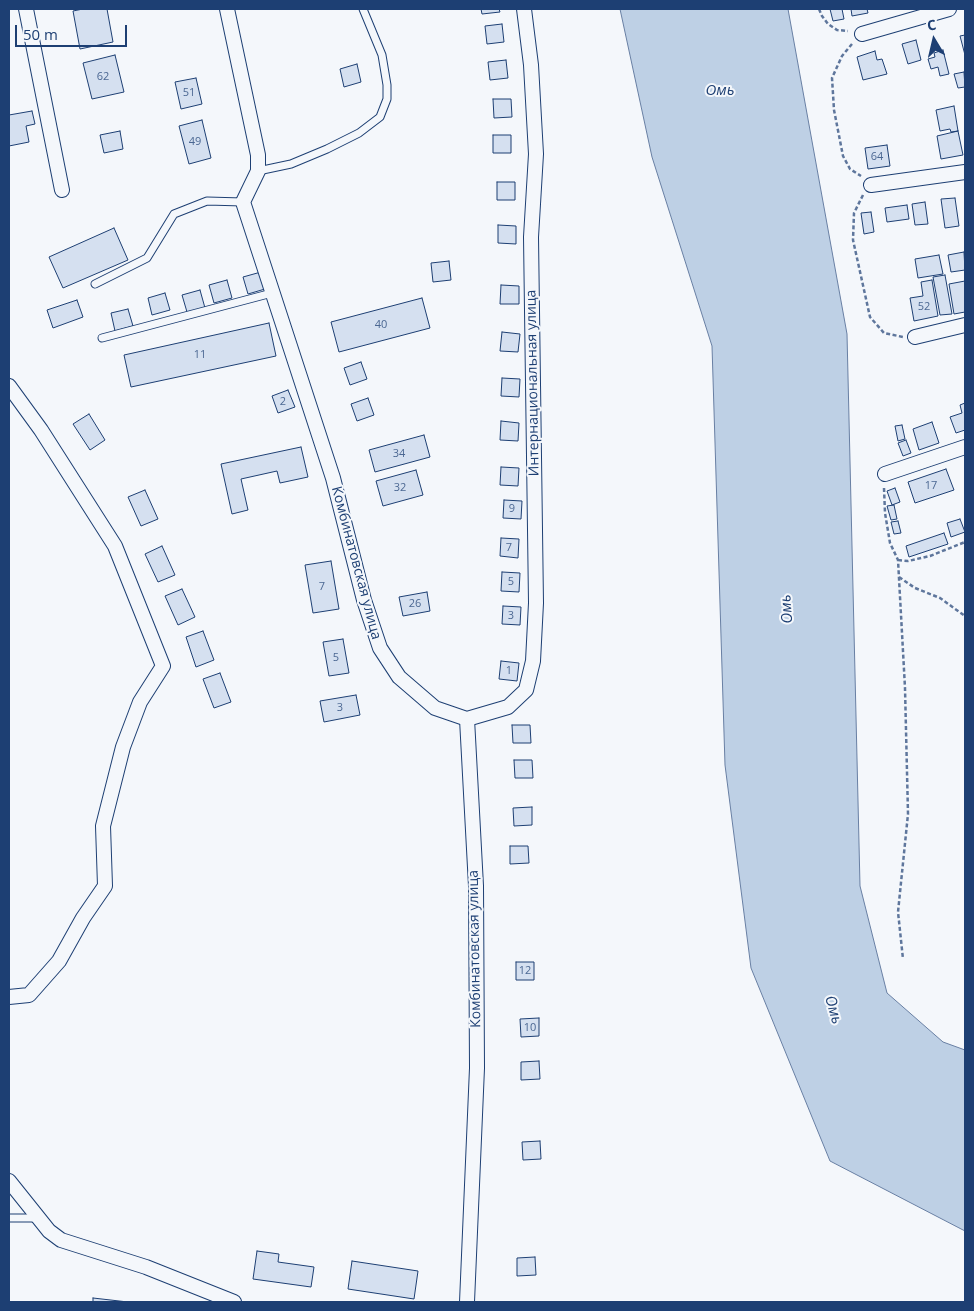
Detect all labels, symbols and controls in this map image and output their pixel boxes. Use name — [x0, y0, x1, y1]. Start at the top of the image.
scale bar — [18, 15, 130, 47]
north arrow — [909, 15, 959, 65]
text: С — [926, 15, 937, 35]
text: 50 m — [23, 24, 58, 44]
house number: 62 — [97, 70, 109, 84]
water label: Омь — [706, 82, 734, 100]
house number: 51 — [183, 86, 195, 100]
house number: 49 — [189, 135, 201, 149]
house number: 64 — [871, 150, 883, 164]
street label: Интернациональная улица — [523, 290, 543, 476]
house number: 52 — [918, 300, 930, 314]
house number: 40 — [375, 318, 387, 332]
house number: 11 — [194, 348, 206, 362]
house number: 2 — [280, 395, 286, 409]
house number: 34 — [393, 447, 405, 461]
house number: 17 — [925, 479, 937, 493]
house number: 32 — [394, 481, 406, 495]
street label: Комбинатовская улица — [327, 485, 385, 641]
house number: 9 — [509, 502, 515, 516]
house number: 7 — [506, 541, 512, 555]
house number: 5 — [508, 575, 514, 589]
house number: 7 — [319, 580, 325, 594]
water label: Омь — [777, 594, 797, 624]
house number: 26 — [409, 597, 421, 611]
house number: 3 — [508, 609, 514, 623]
house number: 5 — [333, 651, 339, 665]
house number: 1 — [506, 664, 512, 678]
house number: 3 — [337, 701, 343, 715]
street label: Комбинатовская улица — [465, 870, 485, 1028]
house number: 12 — [519, 964, 531, 978]
water label: Омь — [820, 994, 846, 1026]
house number: 10 — [524, 1021, 536, 1035]

